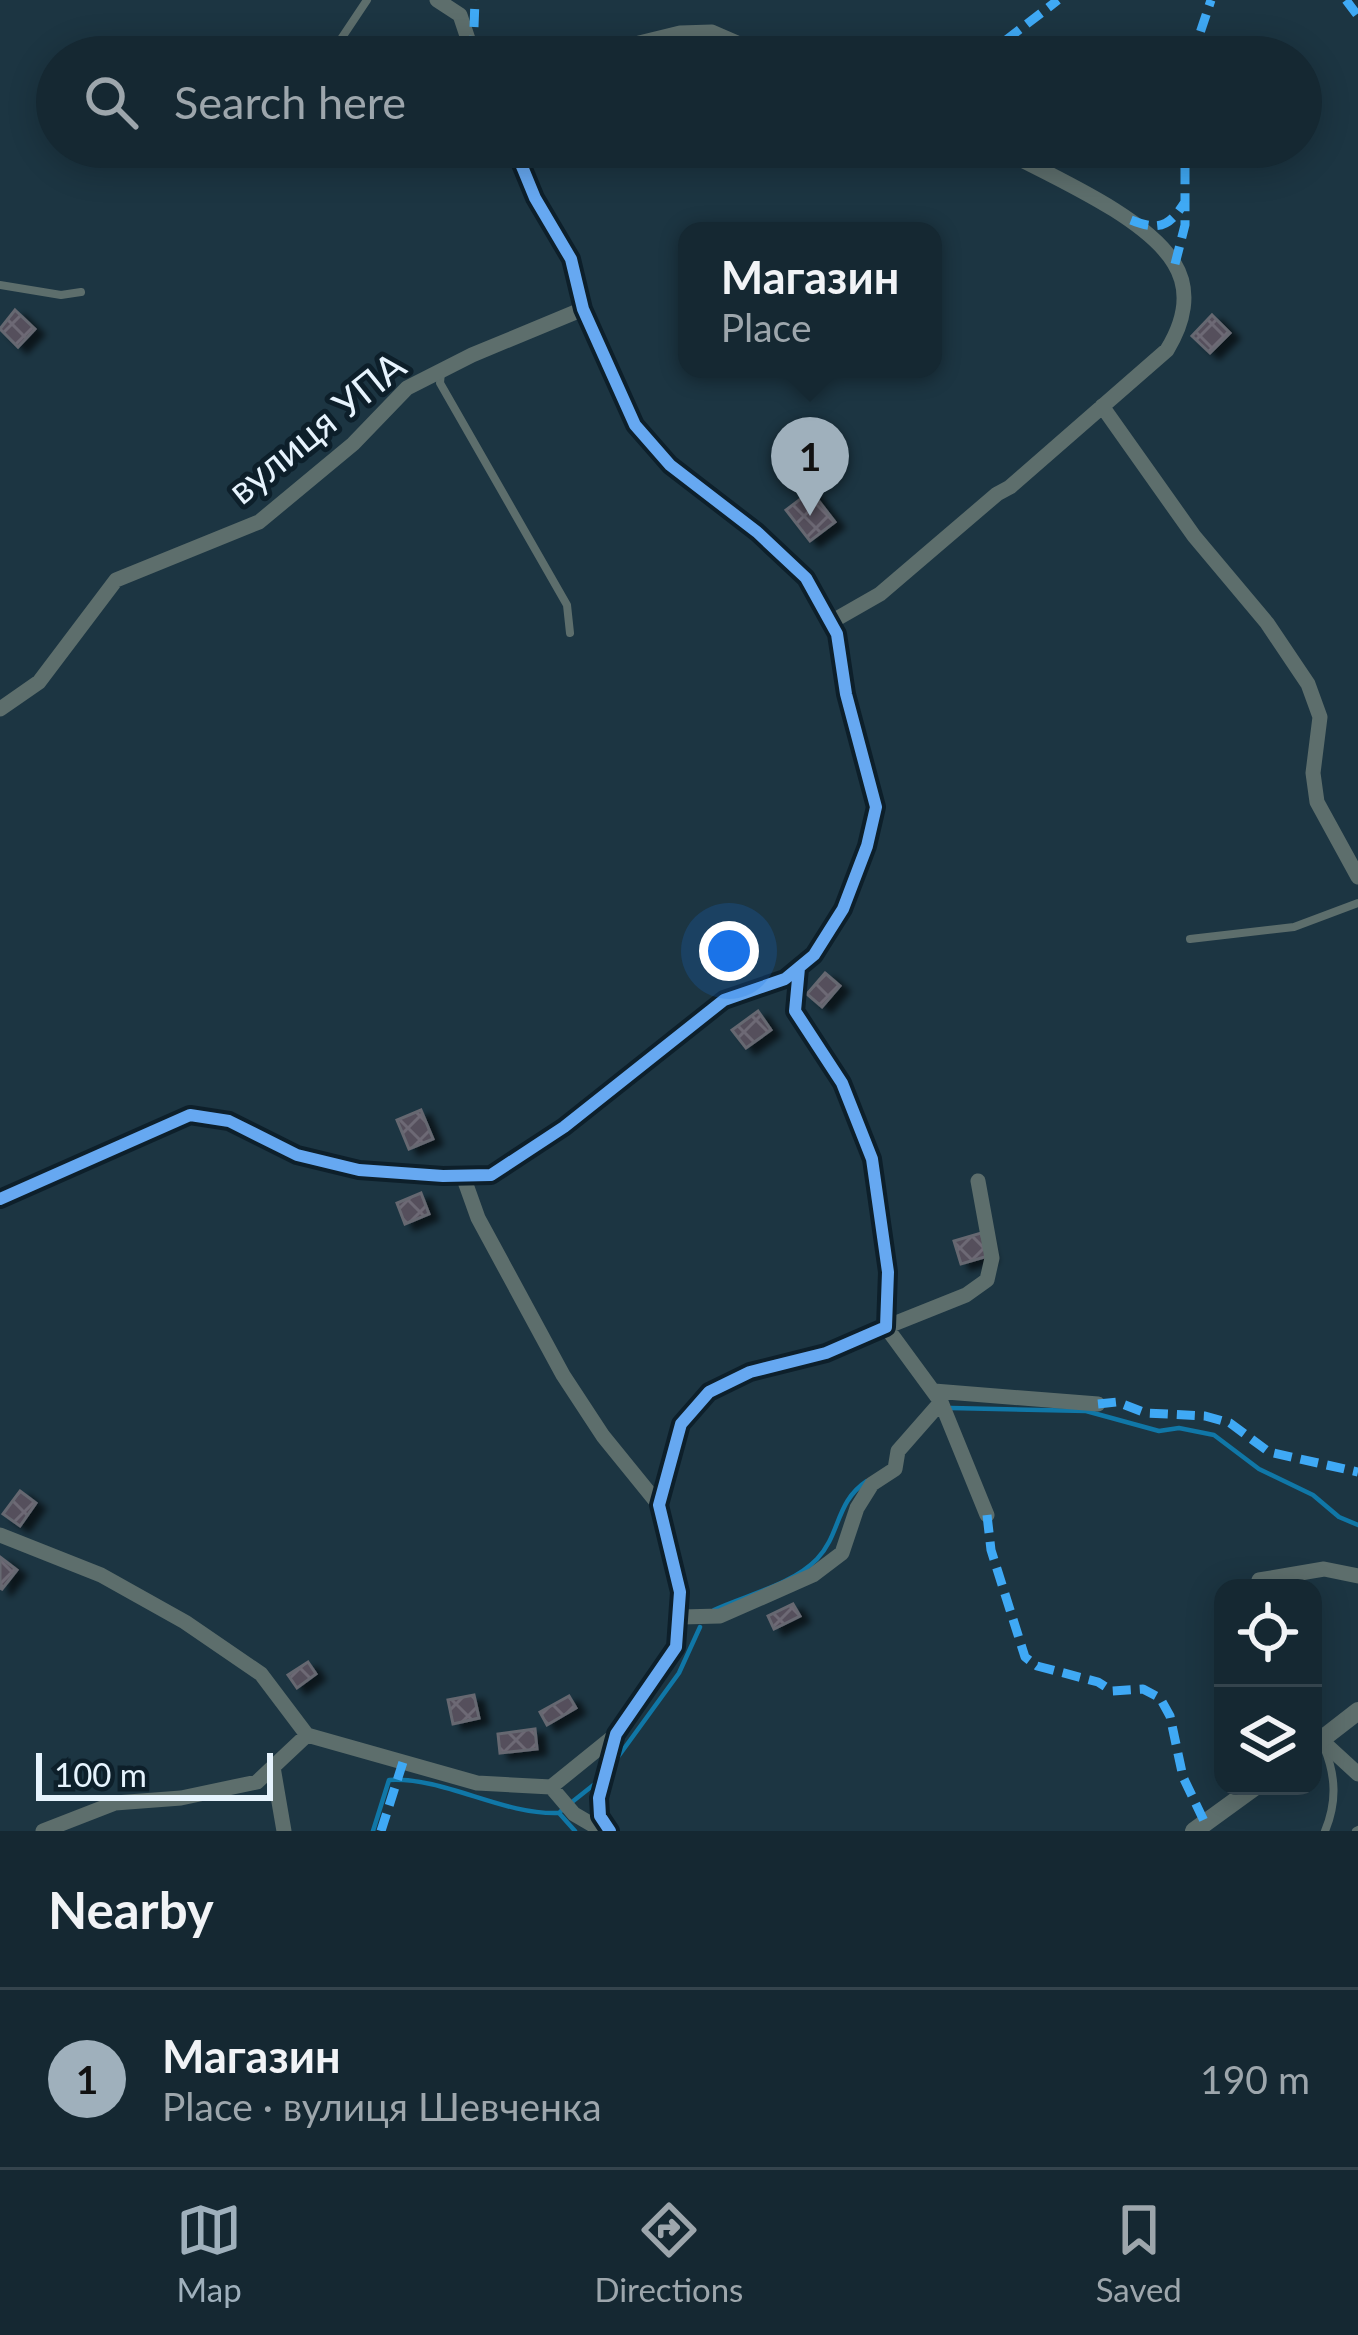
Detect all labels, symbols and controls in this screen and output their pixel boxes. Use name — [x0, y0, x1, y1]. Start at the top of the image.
search box — [36, 36, 1322, 168]
icon: search — [78, 69, 144, 135]
text: Search here — [174, 75, 406, 129]
popup — [678, 222, 942, 378]
text: Магазин — [721, 250, 899, 304]
text: Place — [721, 304, 811, 350]
street label: вулиця УПА — [218, 341, 414, 512]
pin: 1 — [771, 417, 849, 516]
your location — [699, 921, 759, 981]
map controls — [1214, 1579, 1322, 1795]
button: locate — [1214, 1579, 1322, 1687]
button: layers — [1214, 1687, 1322, 1795]
scale bar — [36, 1747, 273, 1800]
text: 100 m — [54, 1754, 147, 1794]
text: Nearby — [48, 1879, 214, 1940]
text: Магазин — [162, 2029, 341, 2083]
text: 1 — [76, 2056, 98, 2102]
text: 190 m — [1200, 2056, 1310, 2102]
text: Place · вулиця Шевченка — [162, 2083, 602, 2129]
tab: Map — [176, 2197, 242, 2309]
tab: Directions — [594, 2197, 743, 2309]
tab: Saved — [1096, 2197, 1182, 2309]

